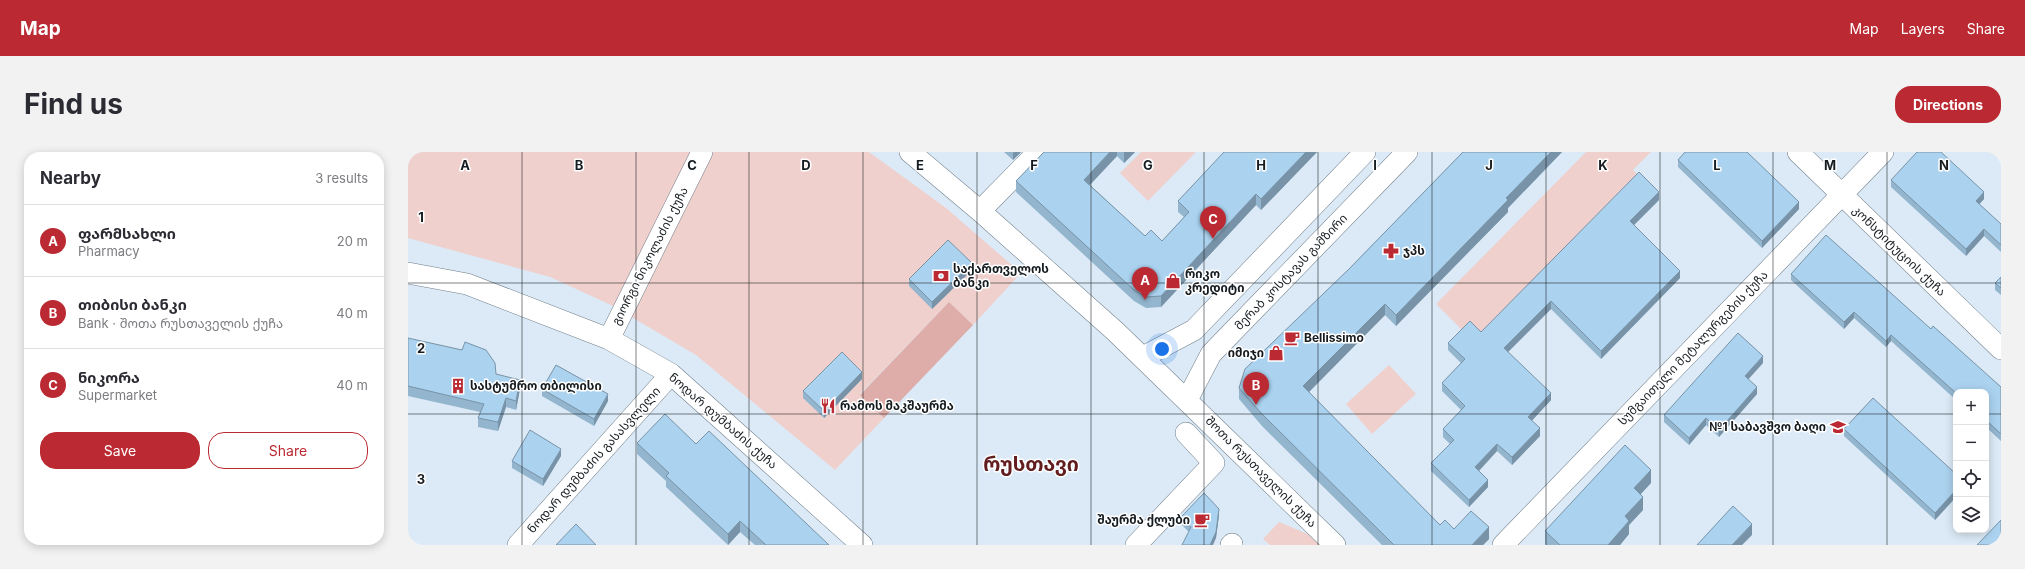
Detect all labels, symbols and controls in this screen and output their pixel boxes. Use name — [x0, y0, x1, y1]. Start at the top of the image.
text: Map — [20, 17, 61, 40]
text: Map — [1850, 20, 1879, 37]
text: Layers — [1901, 20, 1945, 37]
text: Share — [1967, 20, 2005, 37]
button: Directions — [1895, 86, 2001, 123]
text: Find us — [24, 87, 123, 121]
text: A — [460, 157, 470, 173]
text: B — [575, 157, 584, 173]
text: C — [687, 157, 697, 173]
text: D — [801, 157, 811, 173]
text: E — [916, 157, 924, 173]
text: F — [1030, 157, 1038, 173]
text: G — [1143, 157, 1153, 173]
text: H — [1256, 157, 1266, 173]
text: I — [1373, 157, 1377, 173]
text: J — [1485, 157, 1493, 173]
text: K — [1598, 157, 1608, 173]
text: L — [1713, 157, 1721, 173]
text: M — [1824, 157, 1836, 173]
text: N — [1939, 157, 1949, 173]
text: Nearby — [40, 168, 101, 188]
text: 3 results — [315, 170, 368, 186]
street label: გიორგი ნიკოლაძის ქუჩა — [608, 184, 692, 328]
street label: კონსტიტუციის ქუჩა — [1850, 202, 1949, 299]
pin: C — [1200, 206, 1226, 239]
text: 1 — [418, 209, 424, 225]
street label: მერაბ კოსტავას გამზირი — [1231, 210, 1350, 333]
text: ფარმსახლი — [78, 224, 176, 243]
text: A — [48, 233, 58, 249]
text: 20 m — [337, 233, 368, 249]
pharmacy icon: ჯპს — [1382, 242, 1400, 260]
text: Pharmacy — [78, 243, 140, 259]
place label: ჯპს — [1403, 243, 1425, 258]
place label: საქართველოს ბანკი — [953, 261, 1049, 290]
place label: რიკო კრედიტი — [1185, 266, 1244, 296]
bank icon: საქართველოს ბანკი — [932, 267, 950, 285]
pin: A — [1132, 267, 1158, 300]
street label: სუმგაითელი მეტალურგების ქუჩა — [1615, 267, 1771, 429]
shop icon: რიკო კრედიტი — [1164, 272, 1182, 290]
text: თიბისი ბანკი — [78, 295, 187, 314]
text: B — [49, 305, 57, 321]
text: 40 m — [336, 305, 368, 321]
text: Bank · შოთა რუსთაველის ქუჩა — [78, 315, 283, 331]
cafe icon: Bellissimo — [1283, 329, 1301, 347]
place label: Bellissimo — [1304, 330, 1364, 345]
your location — [1152, 339, 1172, 359]
text: 2 — [417, 340, 425, 356]
shop icon: იმიჯი — [1267, 344, 1285, 362]
place label: იმიჯი — [1228, 345, 1264, 360]
text: ნიკორა — [78, 368, 140, 387]
street label: ნოდარ დუმბაძის ქუჩა — [665, 369, 781, 473]
pin: B — [1243, 372, 1269, 405]
text: C — [48, 377, 58, 393]
text: 40 m — [336, 377, 368, 393]
building icon: სასტუმრო თბილისი — [449, 377, 467, 395]
place label: სასტუმრო თბილისი — [470, 378, 602, 394]
street label: ნოდარ დუმბაძის გასასვლელი — [524, 383, 664, 537]
text: Supermarket — [78, 387, 157, 403]
map controls — [1953, 389, 1989, 533]
button: + — [1953, 389, 1989, 425]
restaurant icon: რამოს მაკშაურმა — [819, 397, 837, 415]
place label: რამოს მაკშაურმა — [840, 398, 954, 413]
street label: შოთა რუსთაველის ქუჩა — [1202, 413, 1320, 531]
school or university icon: №1 საბავშვო ბაღი — [1829, 418, 1847, 436]
place label: №1 საბავშვო ბაღი — [1709, 419, 1826, 434]
button: − — [1953, 425, 1989, 461]
button: Save — [40, 432, 200, 469]
button: Share — [208, 432, 368, 469]
district label: რუსთავი — [983, 452, 1079, 476]
button: locate — [1953, 461, 1989, 497]
text: 3 — [417, 471, 425, 487]
button: layers — [1953, 497, 1989, 533]
cafe icon: შაურმა ქლუბი — [1193, 511, 1211, 529]
place label: შაურმა ქლუბი — [1097, 512, 1190, 528]

